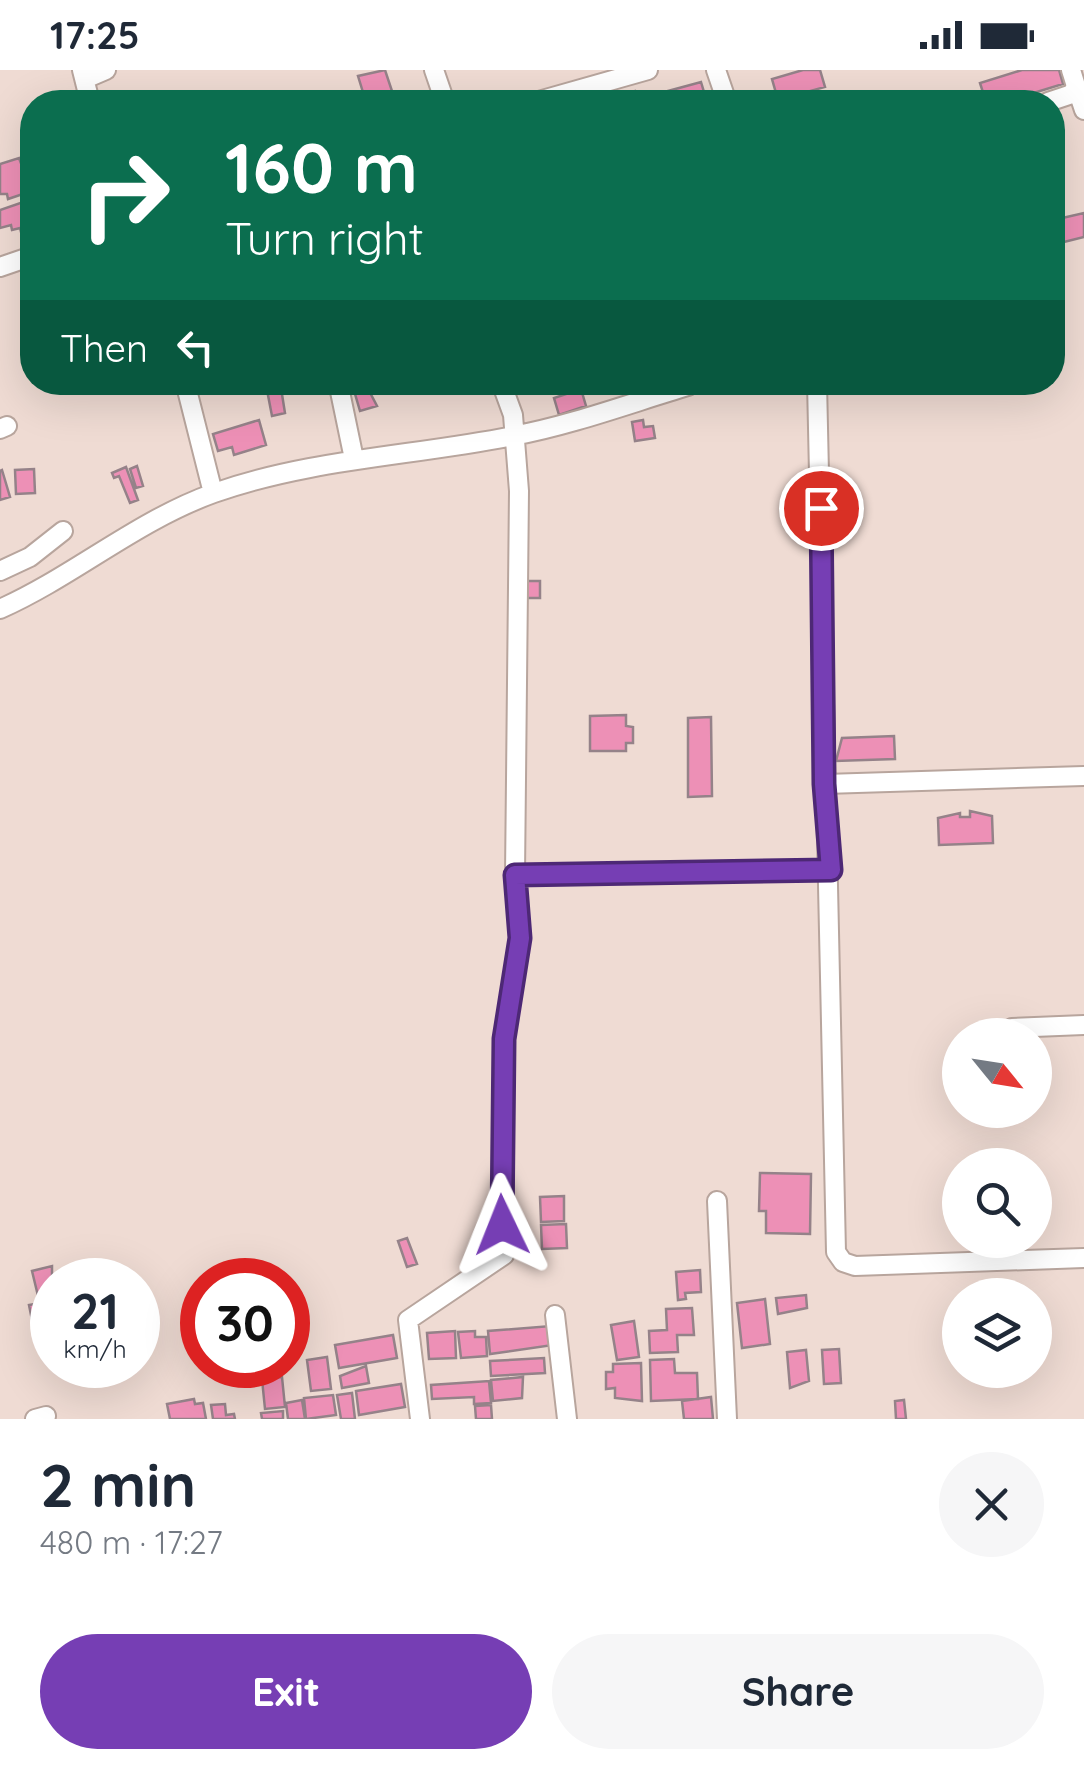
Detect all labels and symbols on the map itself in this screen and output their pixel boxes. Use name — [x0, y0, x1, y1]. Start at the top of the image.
pin — [779, 466, 864, 551]
north arrow — [942, 1018, 1052, 1128]
position arrow — [450, 1173, 554, 1277]
speed limit sign: 30 — [180, 1258, 310, 1388]

